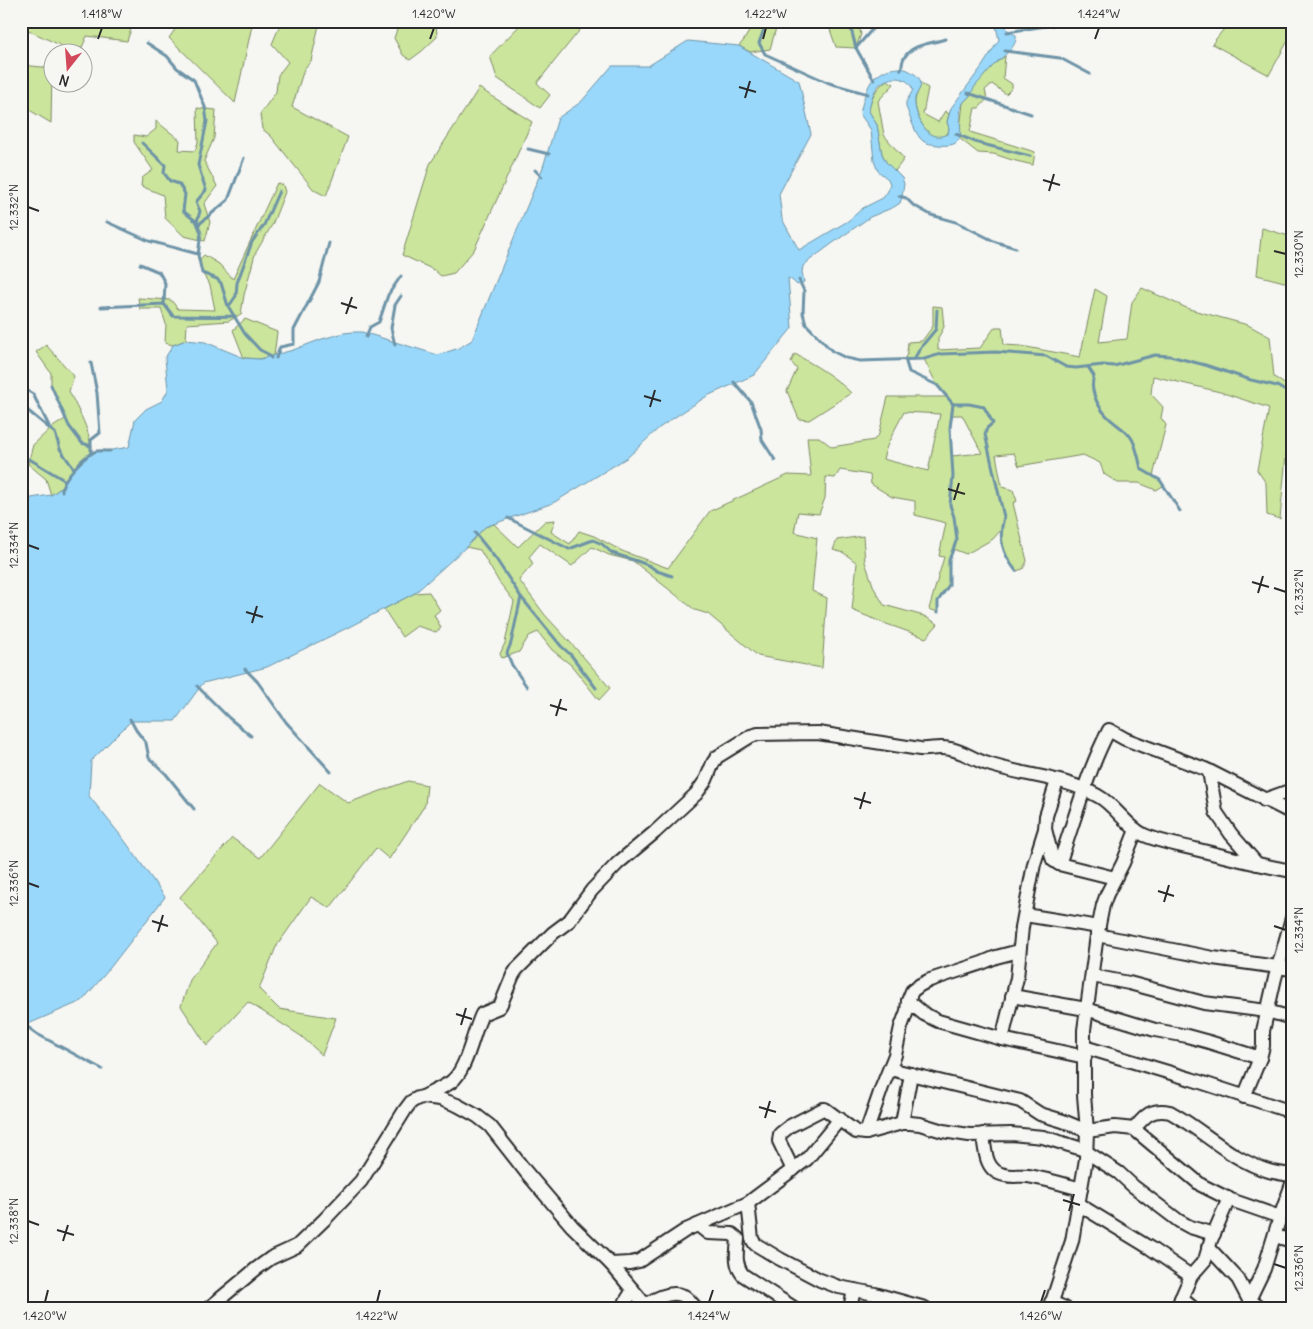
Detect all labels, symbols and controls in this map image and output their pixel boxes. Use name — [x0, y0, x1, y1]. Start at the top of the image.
text: 1.418°W — [82, 6, 122, 21]
text: 1.420°W — [412, 6, 456, 21]
text: 1.422°W — [745, 6, 787, 21]
text: 1.424°W — [1078, 6, 1120, 21]
north arrow — [42, 42, 92, 92]
text: N — [57, 70, 71, 90]
text: 12.332°N — [6, 184, 21, 230]
text: 12.330°N — [1291, 230, 1306, 278]
text: 12.334°N — [6, 522, 21, 568]
text: 12.332°N — [1291, 569, 1306, 615]
text: 12.336°N — [6, 860, 21, 906]
text: 12.334°N — [1291, 907, 1306, 953]
text: 12.338°N — [6, 1198, 21, 1244]
text: 12.336°N — [1291, 1245, 1306, 1291]
text: 1.420°W — [23, 1308, 67, 1323]
text: 1.422°W — [356, 1308, 398, 1323]
text: 1.424°W — [688, 1308, 730, 1323]
text: 1.426°W — [1020, 1308, 1062, 1323]

